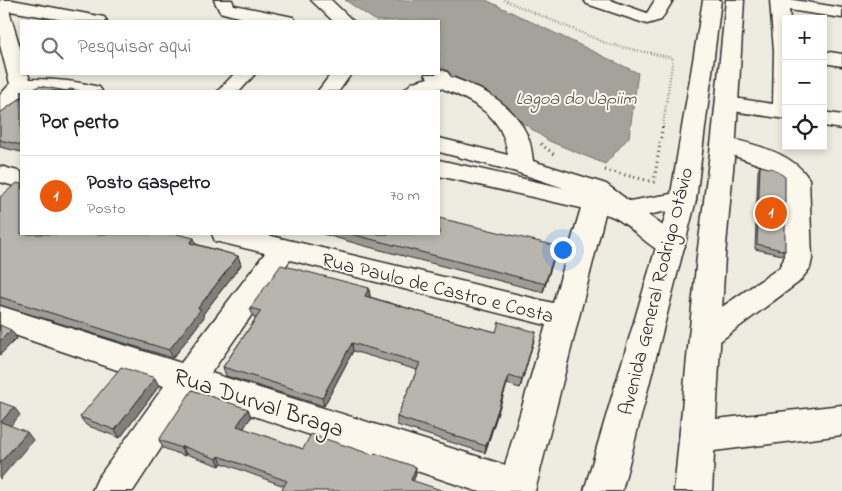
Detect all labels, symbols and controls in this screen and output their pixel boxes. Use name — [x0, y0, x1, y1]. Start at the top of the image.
map controls — [782, 15, 827, 150]
button: + — [782, 15, 827, 60]
search box — [20, 20, 440, 75]
icon: search — [38, 34, 66, 62]
text: Pesquisar aqui — [78, 34, 191, 61]
button: − — [782, 60, 827, 105]
water label: Lagoa do Japiim — [516, 87, 637, 113]
button: locate — [782, 105, 827, 150]
text: Por perto — [40, 108, 119, 138]
street label: Avenida General Rodrigo Otávio — [613, 165, 703, 419]
text: Posto Gaspetro — [87, 170, 210, 197]
text: 1 — [53, 184, 59, 208]
text: 70 m — [390, 184, 420, 208]
pin: 1 — [755, 194, 787, 232]
text: Posto — [87, 197, 125, 221]
your location — [550, 237, 576, 263]
street label: Rua Paulo de Castro e Costa — [318, 247, 556, 332]
street label: Rua Durval Braga — [169, 360, 348, 448]

